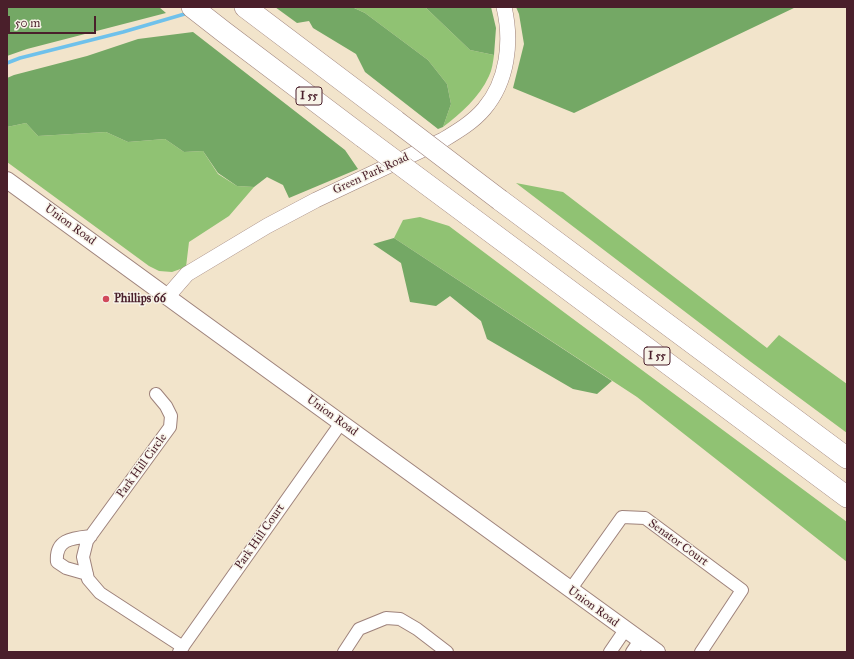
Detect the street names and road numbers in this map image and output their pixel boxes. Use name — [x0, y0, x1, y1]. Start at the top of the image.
road number: I 55 — [296, 87, 322, 105]
street label: Green Park Road — [331, 150, 411, 198]
street label: Union Road — [42, 202, 98, 248]
road number: I 55 — [644, 347, 670, 365]
street label: Union Road — [304, 393, 360, 439]
street label: Park Hill Circle — [114, 431, 170, 501]
street label: Park Hill Court — [232, 502, 288, 572]
street label: Senator Court — [645, 516, 711, 570]
street label: Union Road — [565, 584, 621, 630]

